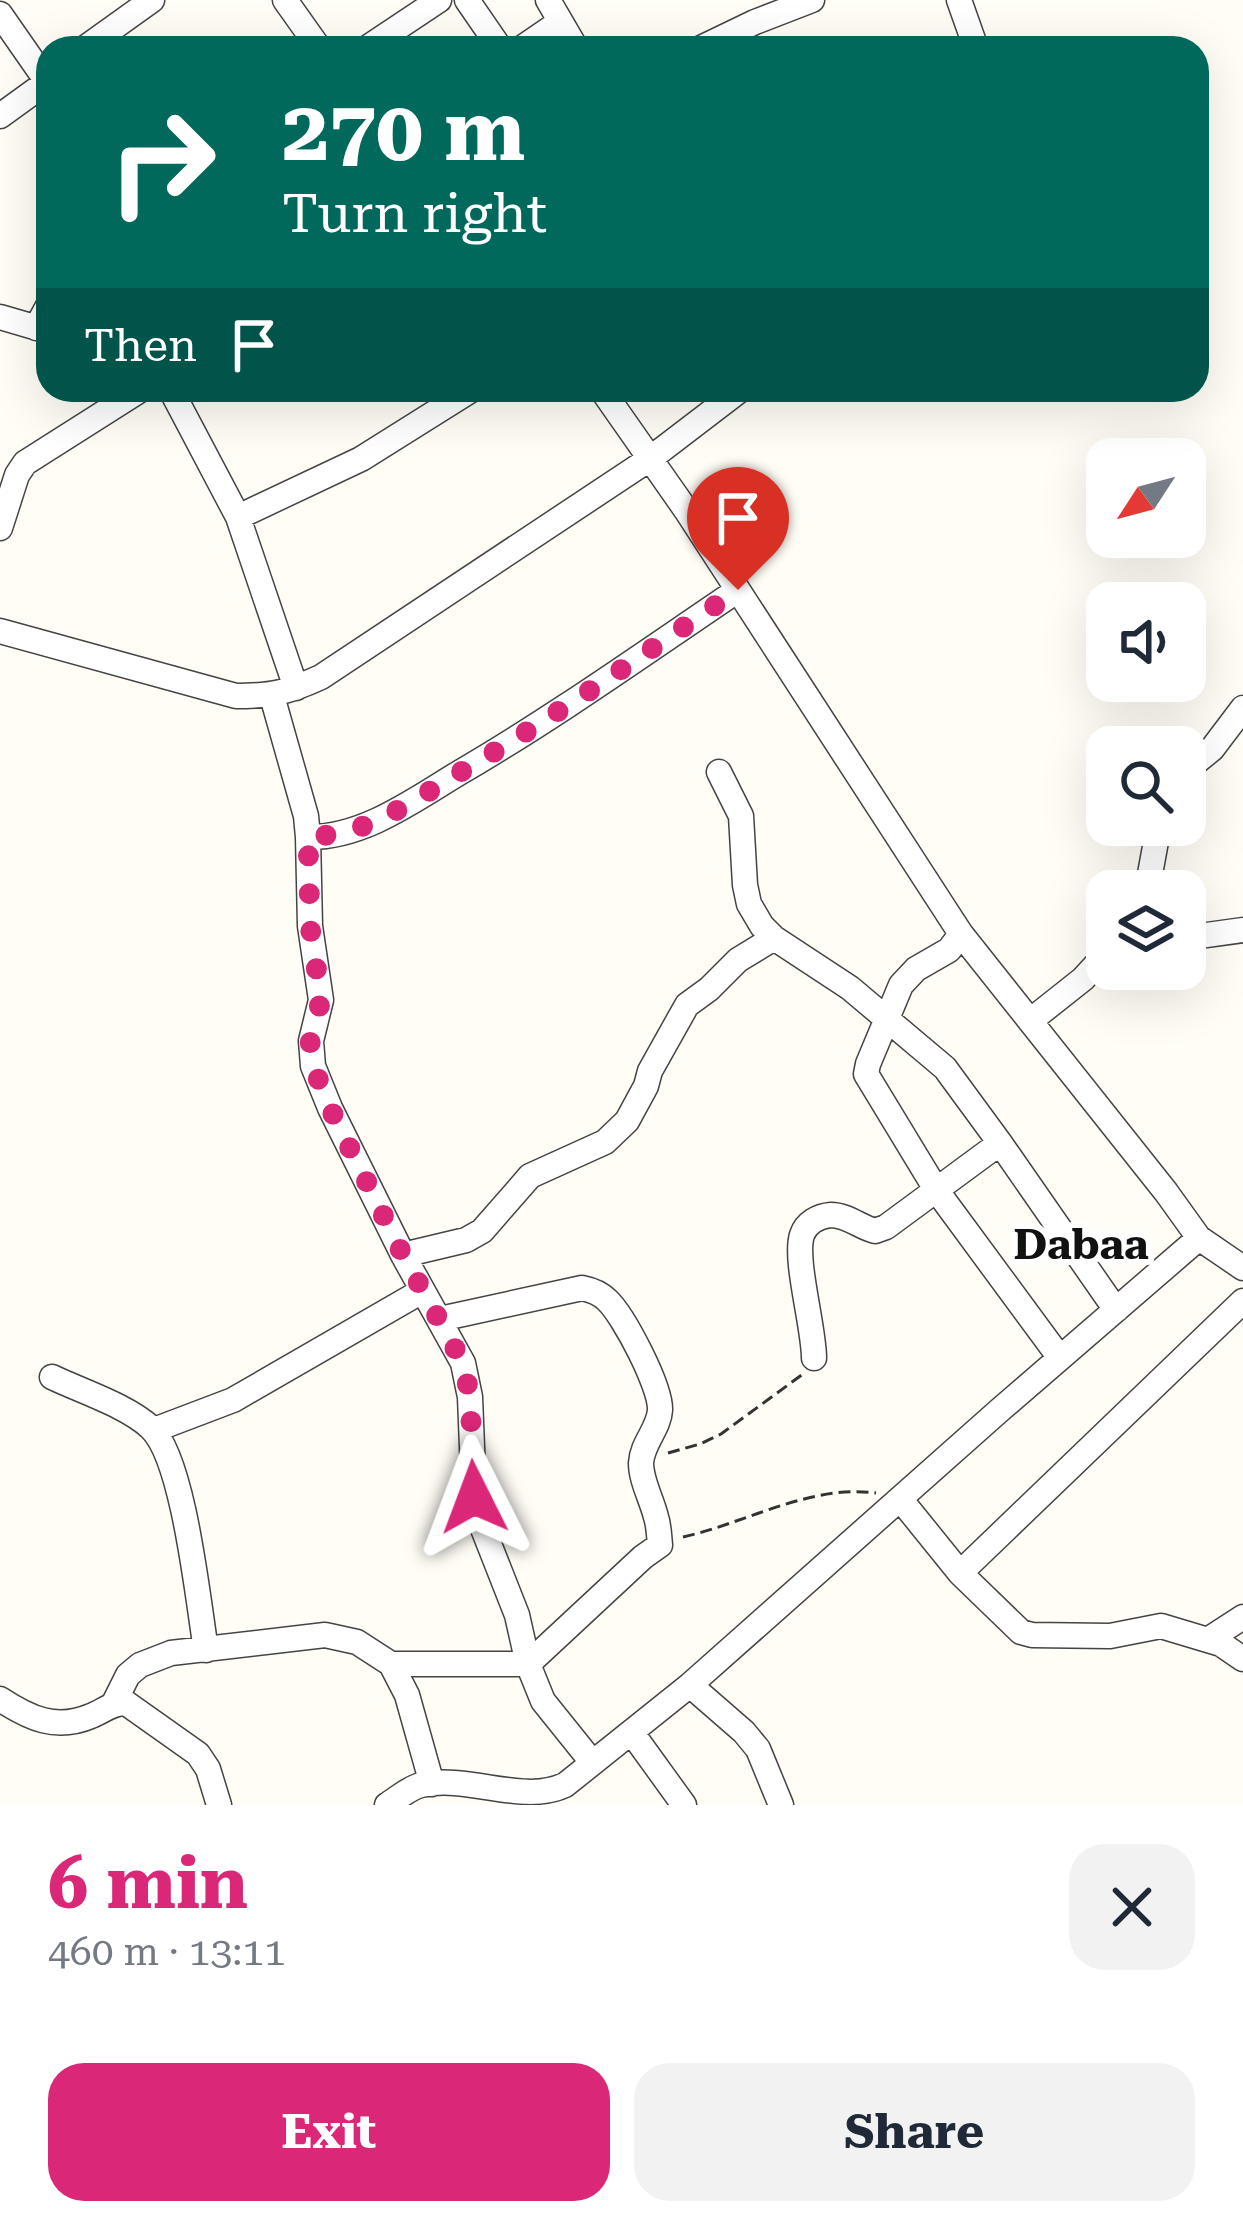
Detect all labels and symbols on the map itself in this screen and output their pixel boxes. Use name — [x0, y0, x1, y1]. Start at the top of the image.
north arrow — [1086, 438, 1206, 558]
pin — [687, 467, 789, 590]
district label: Dabaa — [1013, 1220, 1149, 1269]
position arrow — [411, 1434, 537, 1560]

